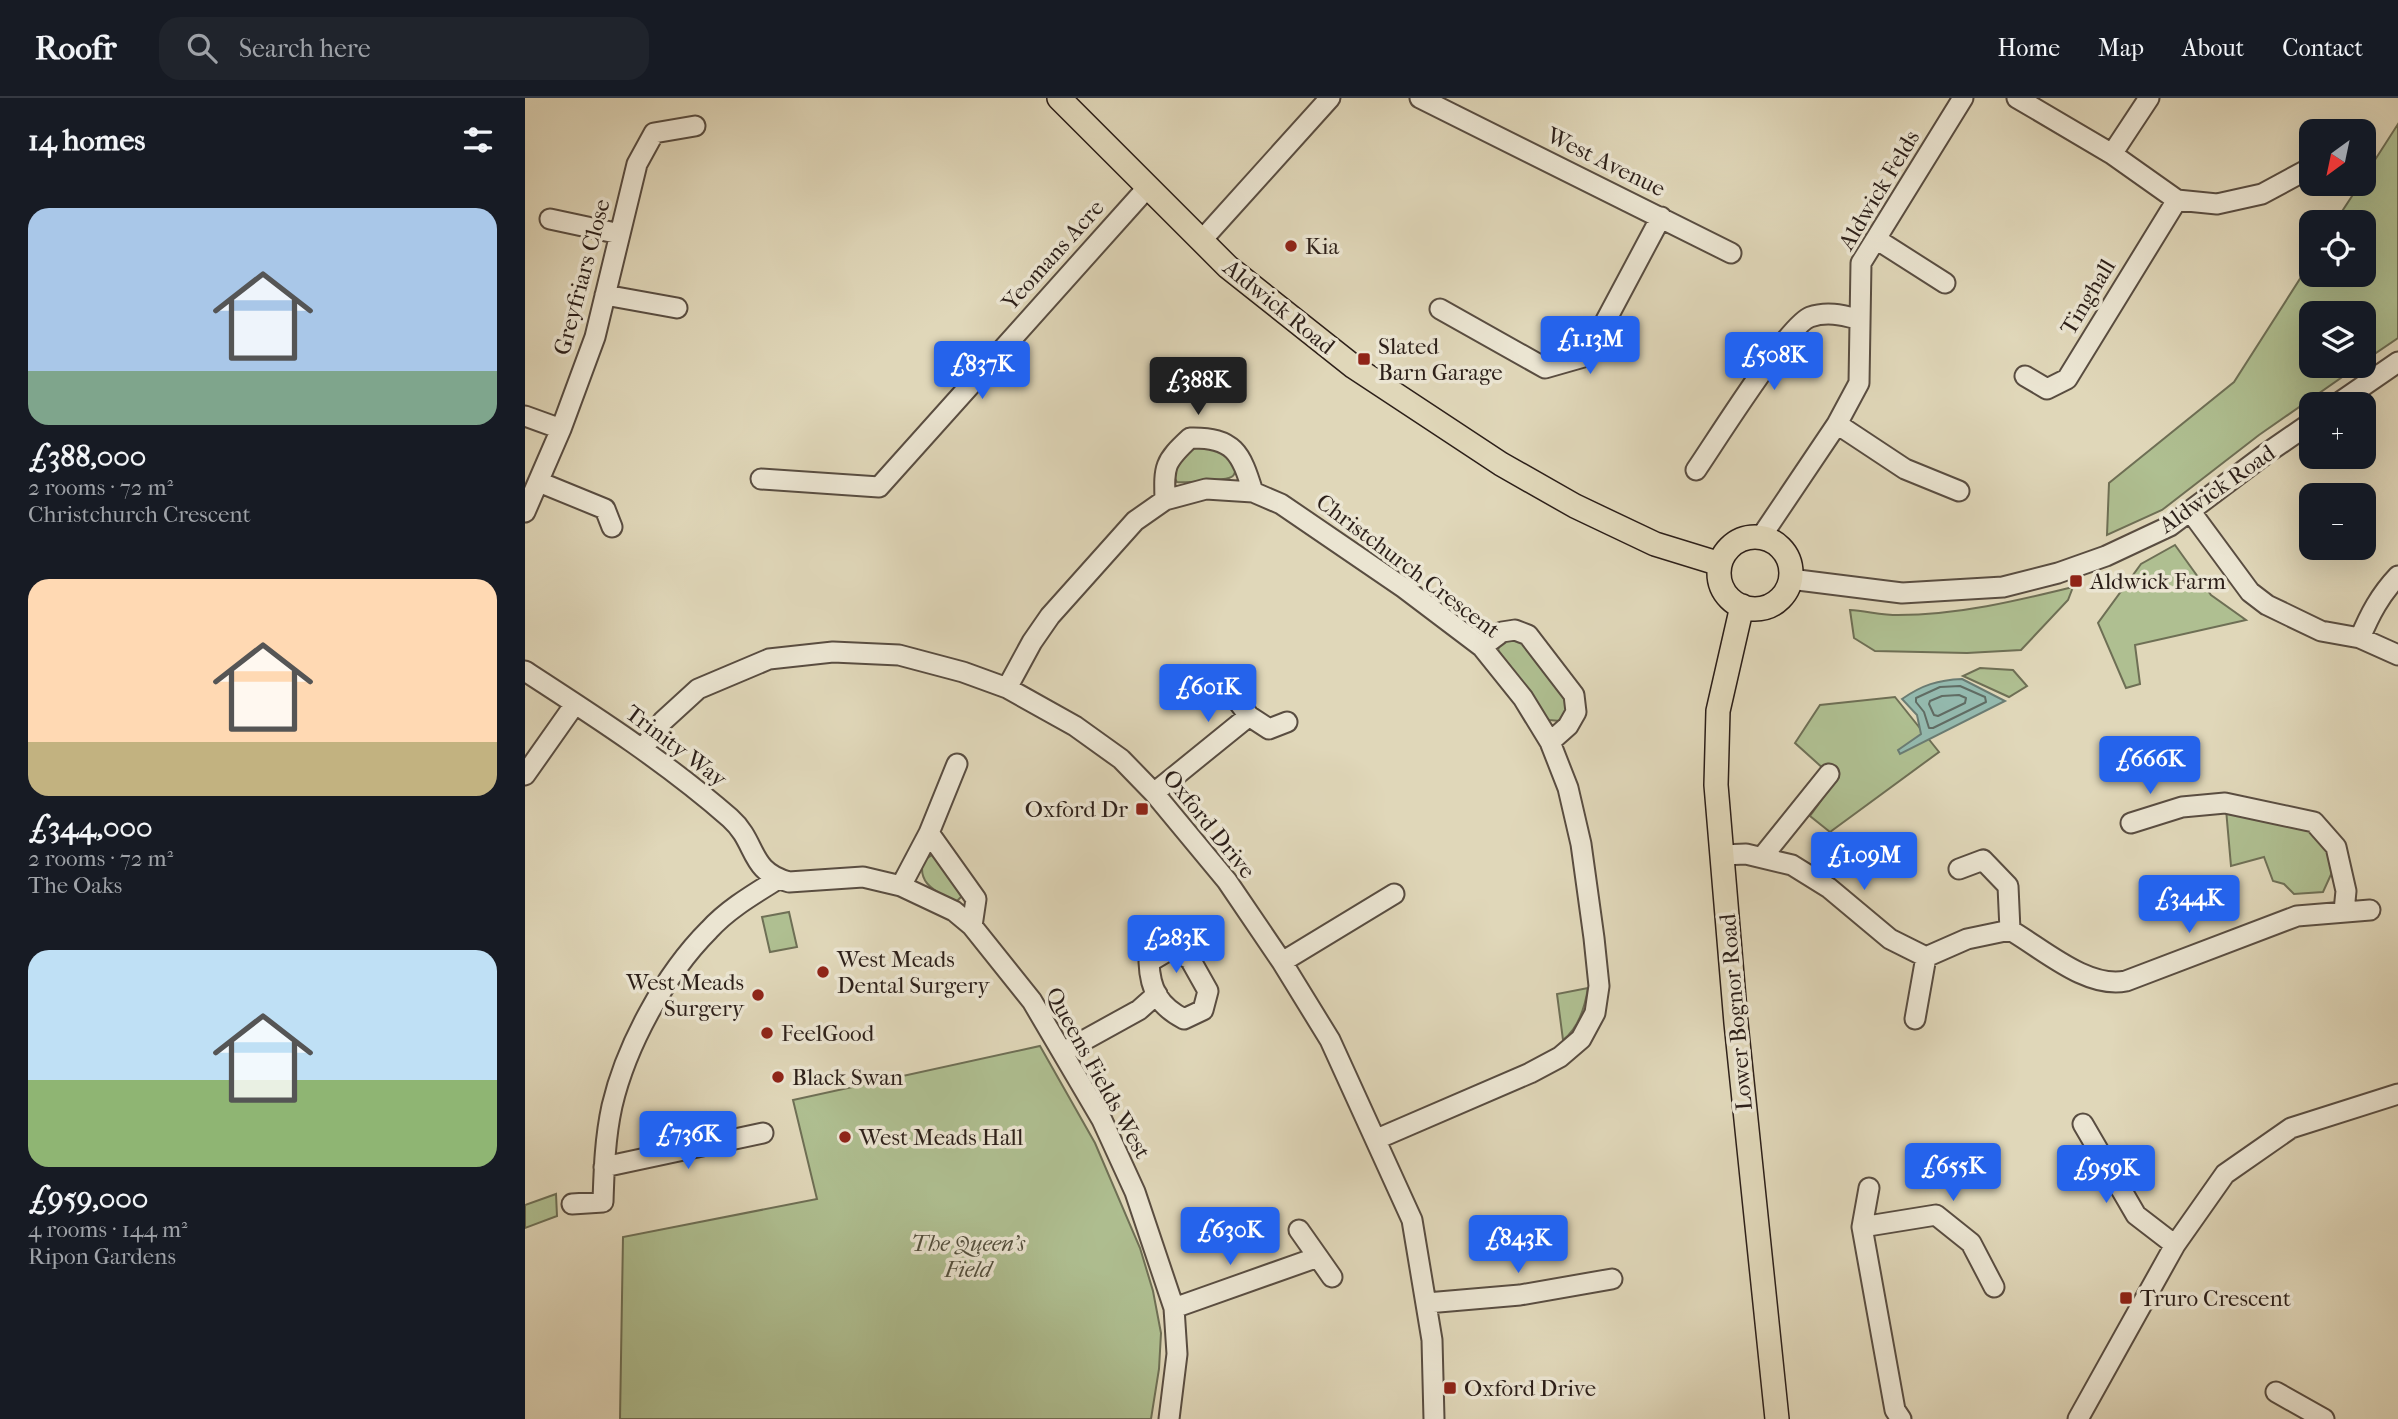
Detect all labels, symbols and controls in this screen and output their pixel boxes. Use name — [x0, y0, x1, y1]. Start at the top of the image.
search box — [159, 17, 649, 80]
text: Roofr — [35, 29, 117, 68]
icon: search — [183, 29, 221, 67]
text: Search here — [239, 33, 371, 64]
text: Home — [1998, 34, 2060, 62]
text: Map — [2098, 34, 2144, 62]
text: About — [2182, 34, 2244, 62]
text: Contact — [2282, 34, 2363, 62]
north arrow — [2299, 119, 2377, 196]
map controls — [2299, 119, 2376, 560]
icon: filters — [459, 121, 497, 159]
street label: West Avenue — [1542, 121, 1670, 202]
text: 14 homes — [28, 123, 145, 158]
street label: Aldwick Felds — [1832, 125, 1925, 256]
street label: Yeomans Acre — [996, 194, 1110, 316]
street label: Greyfriars Close — [548, 196, 616, 358]
button: locate — [2299, 210, 2376, 287]
place label: Kia — [1305, 233, 1340, 260]
marker: Kia — [1283, 238, 1299, 254]
icon: home — [200, 253, 326, 379]
street label: Aldwick Road — [1217, 253, 1340, 360]
street label: Tinghall — [2055, 254, 2121, 340]
button: layers — [2299, 301, 2376, 378]
pin: £1.13M — [1533, 316, 1647, 376]
text: £1.13M — [1557, 325, 1623, 352]
pin: £508K — [1725, 332, 1823, 392]
place label: Slated Barn Garage — [1378, 333, 1503, 386]
text: £508K — [1741, 341, 1807, 368]
pin: £837K — [933, 342, 1031, 401]
text: £837K — [950, 350, 1014, 377]
marker: Slated Barn Garage — [1356, 351, 1372, 367]
pin: £388K — [1149, 358, 1247, 417]
text: £388K — [1166, 366, 1230, 393]
button: + — [2299, 392, 2376, 469]
text: £388,000 — [28, 439, 146, 474]
street label: Aldwick Road — [2153, 439, 2281, 539]
text: 2 rooms · 72 m² — [28, 474, 173, 501]
button: − — [2299, 483, 2376, 560]
street label: Christchurch Crescent — [1311, 488, 1505, 644]
text: Christchurch Crescent — [28, 501, 251, 528]
place label: Aldwick Farm — [2089, 568, 2226, 595]
marker: Aldwick Farm — [2068, 573, 2084, 589]
icon: home — [200, 624, 326, 750]
pin: £601K — [1159, 664, 1257, 724]
text: £601K — [1175, 673, 1241, 700]
street label: Trinity Way — [620, 699, 732, 793]
pin: £666K — [2101, 736, 2199, 796]
text: £666K — [2115, 745, 2185, 772]
street label: Oxford Drive — [1157, 764, 1261, 884]
place label: Oxford Dr — [1025, 796, 1128, 823]
marker: Oxford Dr — [1134, 801, 1150, 817]
text: £344,000 — [28, 810, 153, 845]
pin: £1.09M — [1807, 832, 1921, 892]
text: £1.09M — [1827, 841, 1901, 868]
text: 2 rooms · 72 m² — [28, 845, 173, 872]
text: The Oaks — [28, 872, 122, 899]
pin: £344K — [2140, 876, 2238, 935]
text: £344K — [2155, 884, 2223, 911]
street label: Lower Bognor Road — [1714, 912, 1758, 1112]
pin: £283K — [1127, 916, 1225, 975]
text: £283K — [1144, 924, 1208, 951]
place label: West Meads Dental Surgery — [836, 946, 990, 999]
marker: West Meads Dental Surgery — [815, 964, 831, 980]
place label: West Meads Surgery — [625, 969, 745, 1022]
street label: Queens Fields West — [1040, 983, 1156, 1163]
marker: West Meads Surgery — [750, 987, 766, 1003]
icon: home — [200, 995, 326, 1121]
place label: FeelGood — [781, 1020, 875, 1047]
marker: FeelGood — [759, 1025, 775, 1041]
place label: Black Swan — [792, 1064, 904, 1091]
marker: Black Swan — [770, 1069, 786, 1085]
pin: £736K — [639, 1112, 737, 1171]
text: £736K — [655, 1120, 721, 1147]
place label: West Meads Hall — [858, 1124, 1024, 1151]
marker: West Meads Hall — [837, 1129, 853, 1145]
pin: £655K — [1904, 1144, 2002, 1203]
pin: £959K — [2057, 1146, 2155, 1205]
text: £655K — [1921, 1152, 1985, 1179]
text: £959K — [2073, 1154, 2139, 1181]
text: £959,000 — [28, 1181, 148, 1216]
pin: £630K — [1181, 1208, 1279, 1267]
text: 4 rooms · 144 m² — [28, 1216, 188, 1243]
text: £630K — [1197, 1216, 1263, 1243]
pin: £843K — [1469, 1216, 1567, 1275]
text: £843K — [1485, 1224, 1551, 1251]
park label: The Queen's Field — [911, 1230, 1026, 1283]
text: Ripon Gardens — [28, 1243, 176, 1270]
place label: Truro Crescent — [2140, 1285, 2291, 1312]
marker: Truro Crescent — [2118, 1290, 2134, 1306]
place label: Oxford Drive — [1464, 1375, 1596, 1402]
marker: Oxford Drive — [1442, 1380, 1458, 1396]

